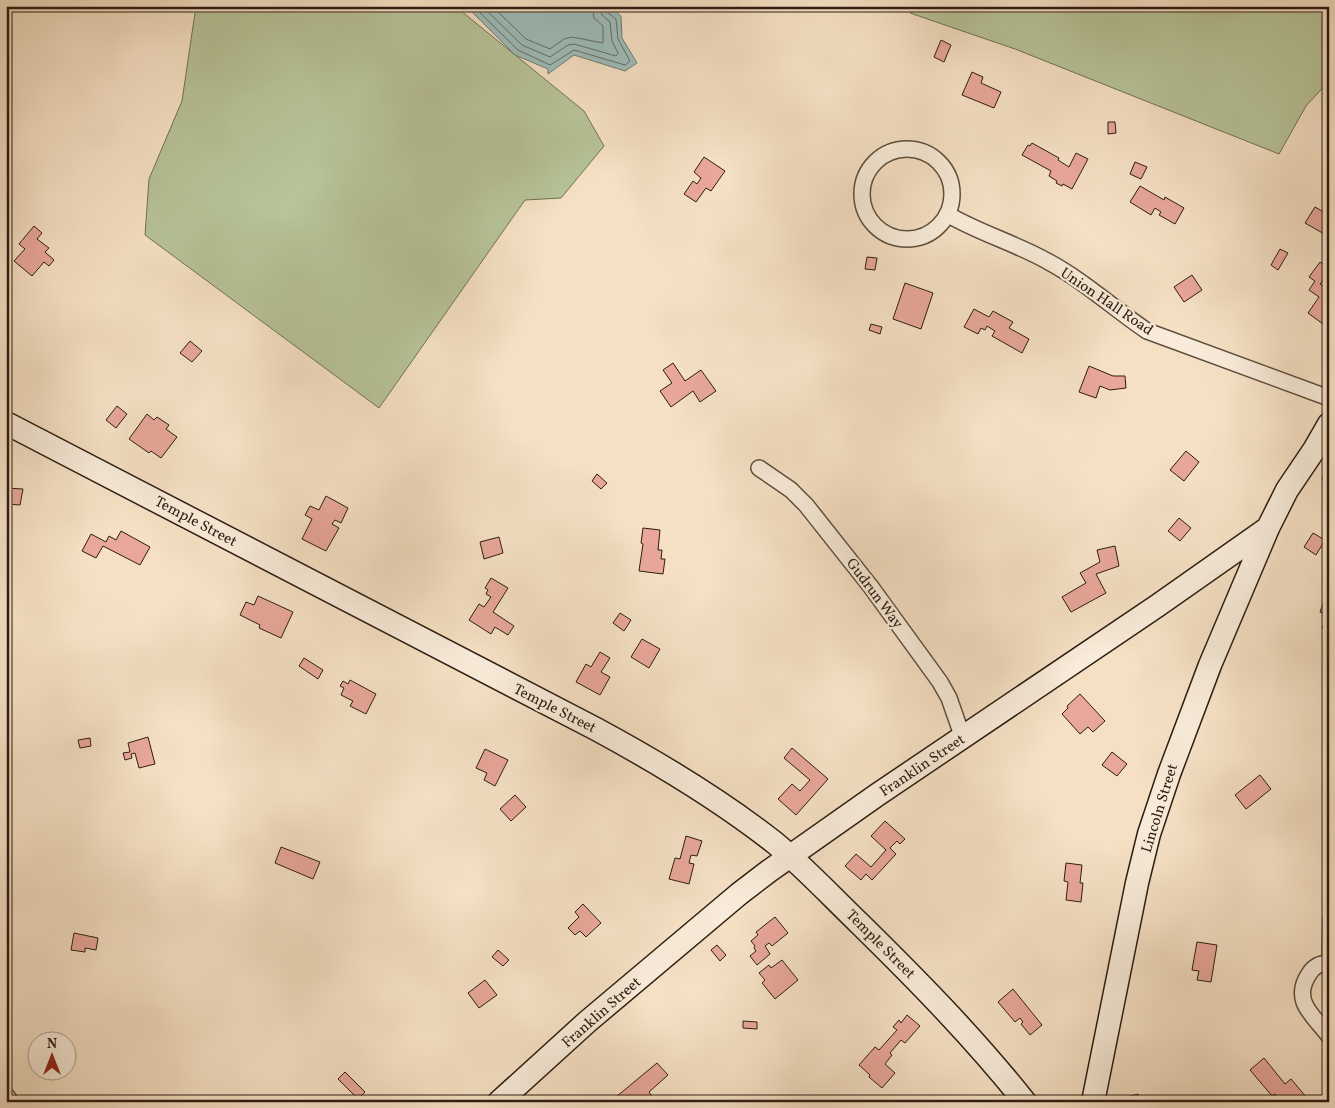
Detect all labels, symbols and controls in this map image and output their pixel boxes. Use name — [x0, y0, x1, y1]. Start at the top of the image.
street label: Union Hall Road — [1055, 263, 1157, 341]
street label: Temple Street — [150, 492, 240, 553]
street label: Gudrun Way — [840, 554, 907, 633]
street label: Temple Street — [509, 679, 599, 739]
street label: Franklin Street — [876, 730, 970, 803]
street label: Lincoln Street — [1137, 761, 1184, 856]
street label: Temple Street — [841, 906, 919, 984]
street label: Franklin Street — [558, 973, 646, 1054]
north arrow — [28, 1030, 78, 1080]
text: N — [47, 1035, 57, 1054]

